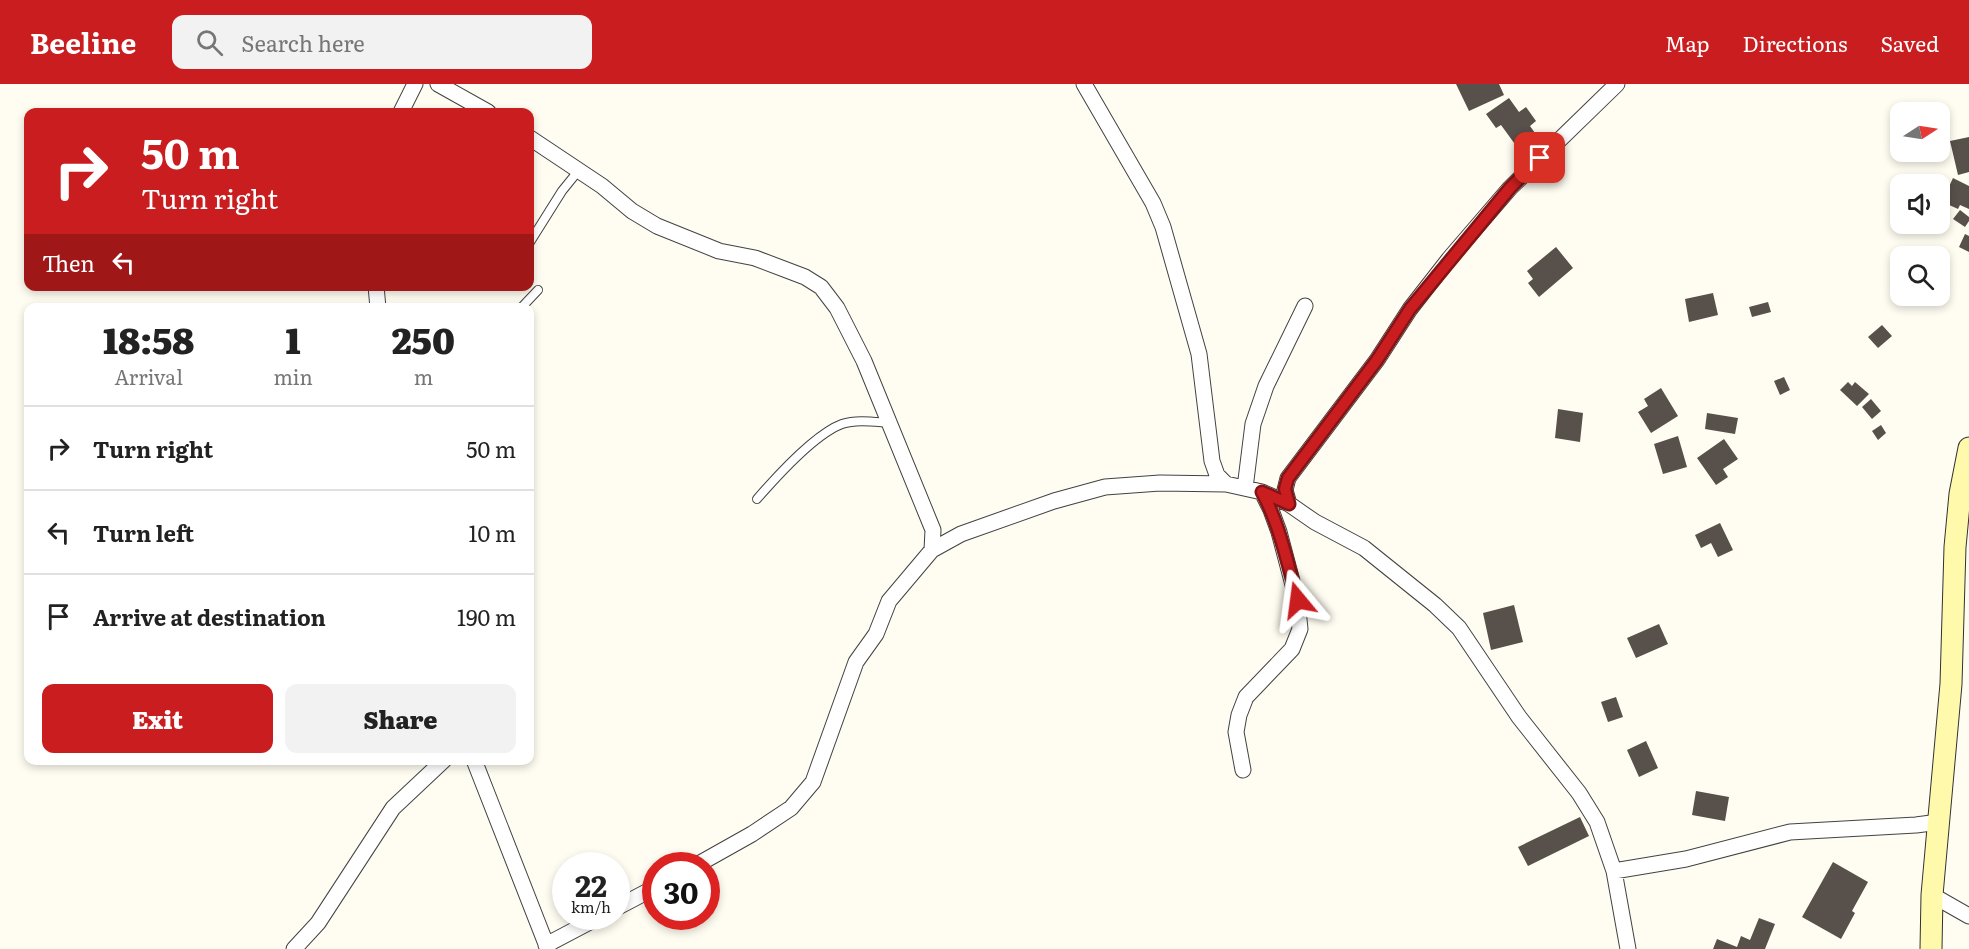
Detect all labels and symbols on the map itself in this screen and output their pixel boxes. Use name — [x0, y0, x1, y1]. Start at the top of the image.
north arrow — [1890, 102, 1950, 162]
pin — [1514, 132, 1565, 183]
position arrow — [1266, 568, 1330, 632]
speed limit sign: 30 — [642, 852, 720, 930]

